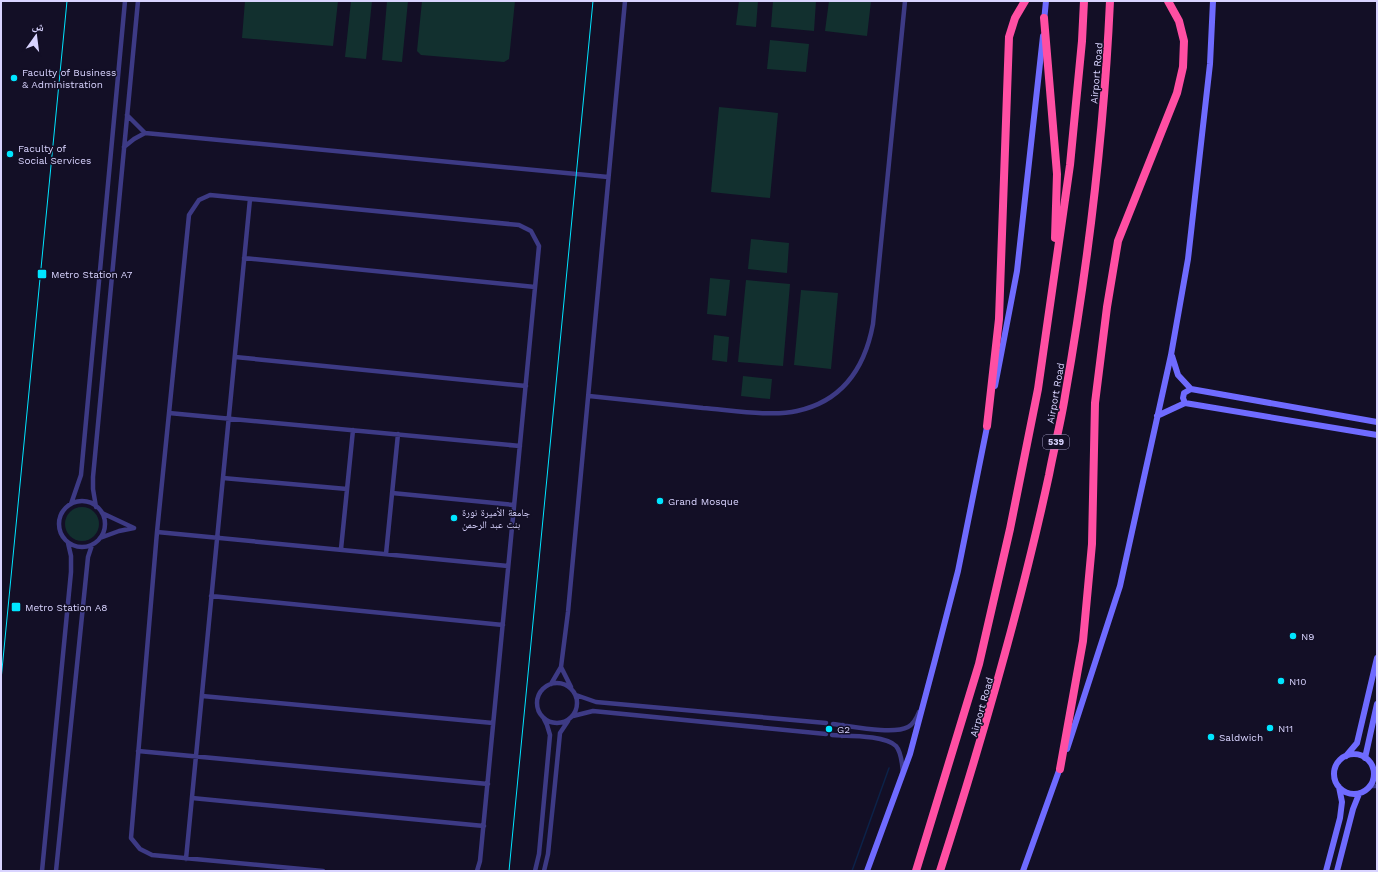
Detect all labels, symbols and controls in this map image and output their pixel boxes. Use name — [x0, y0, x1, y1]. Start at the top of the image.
north arrow — [16, 16, 56, 56]
text: ش — [31, 19, 46, 36]
street label: Airport Road — [1088, 42, 1105, 104]
place label: Faculty of Business & Administration — [22, 67, 116, 90]
marker: Faculty of Business & Administration — [9, 73, 19, 83]
place label: Faculty of Social Services — [18, 143, 91, 166]
marker: Faculty of Social Services — [5, 149, 15, 159]
marker: Metro Station A7 — [36, 268, 48, 280]
place label: Metro Station A7 — [51, 269, 133, 280]
street label: Airport Road — [1045, 362, 1066, 424]
road number: 539 — [1043, 435, 1069, 449]
marker: Grand Mosque — [655, 496, 665, 506]
place label: Grand Mosque — [668, 496, 739, 507]
place label: جامعة الأميرة نورة بنت عبد الرحمن — [462, 507, 531, 531]
marker: جامعة الأميرة نورة بنت عبد الرحمن — [449, 513, 459, 523]
marker: Metro Station A8 — [10, 601, 22, 613]
place label: Metro Station A8 — [25, 602, 107, 613]
marker: N9 — [1288, 631, 1298, 641]
place label: N9 — [1301, 631, 1315, 642]
street label: Airport Road — [968, 676, 995, 738]
marker: N10 — [1276, 676, 1286, 686]
place label: N10 — [1289, 676, 1306, 687]
marker: N11 — [1265, 723, 1275, 733]
place label: N11 — [1278, 723, 1293, 734]
marker: G2 — [824, 724, 834, 734]
place label: G2 — [837, 724, 850, 735]
marker: Saldwich — [1206, 732, 1216, 742]
place label: Saldwich — [1219, 732, 1263, 743]

